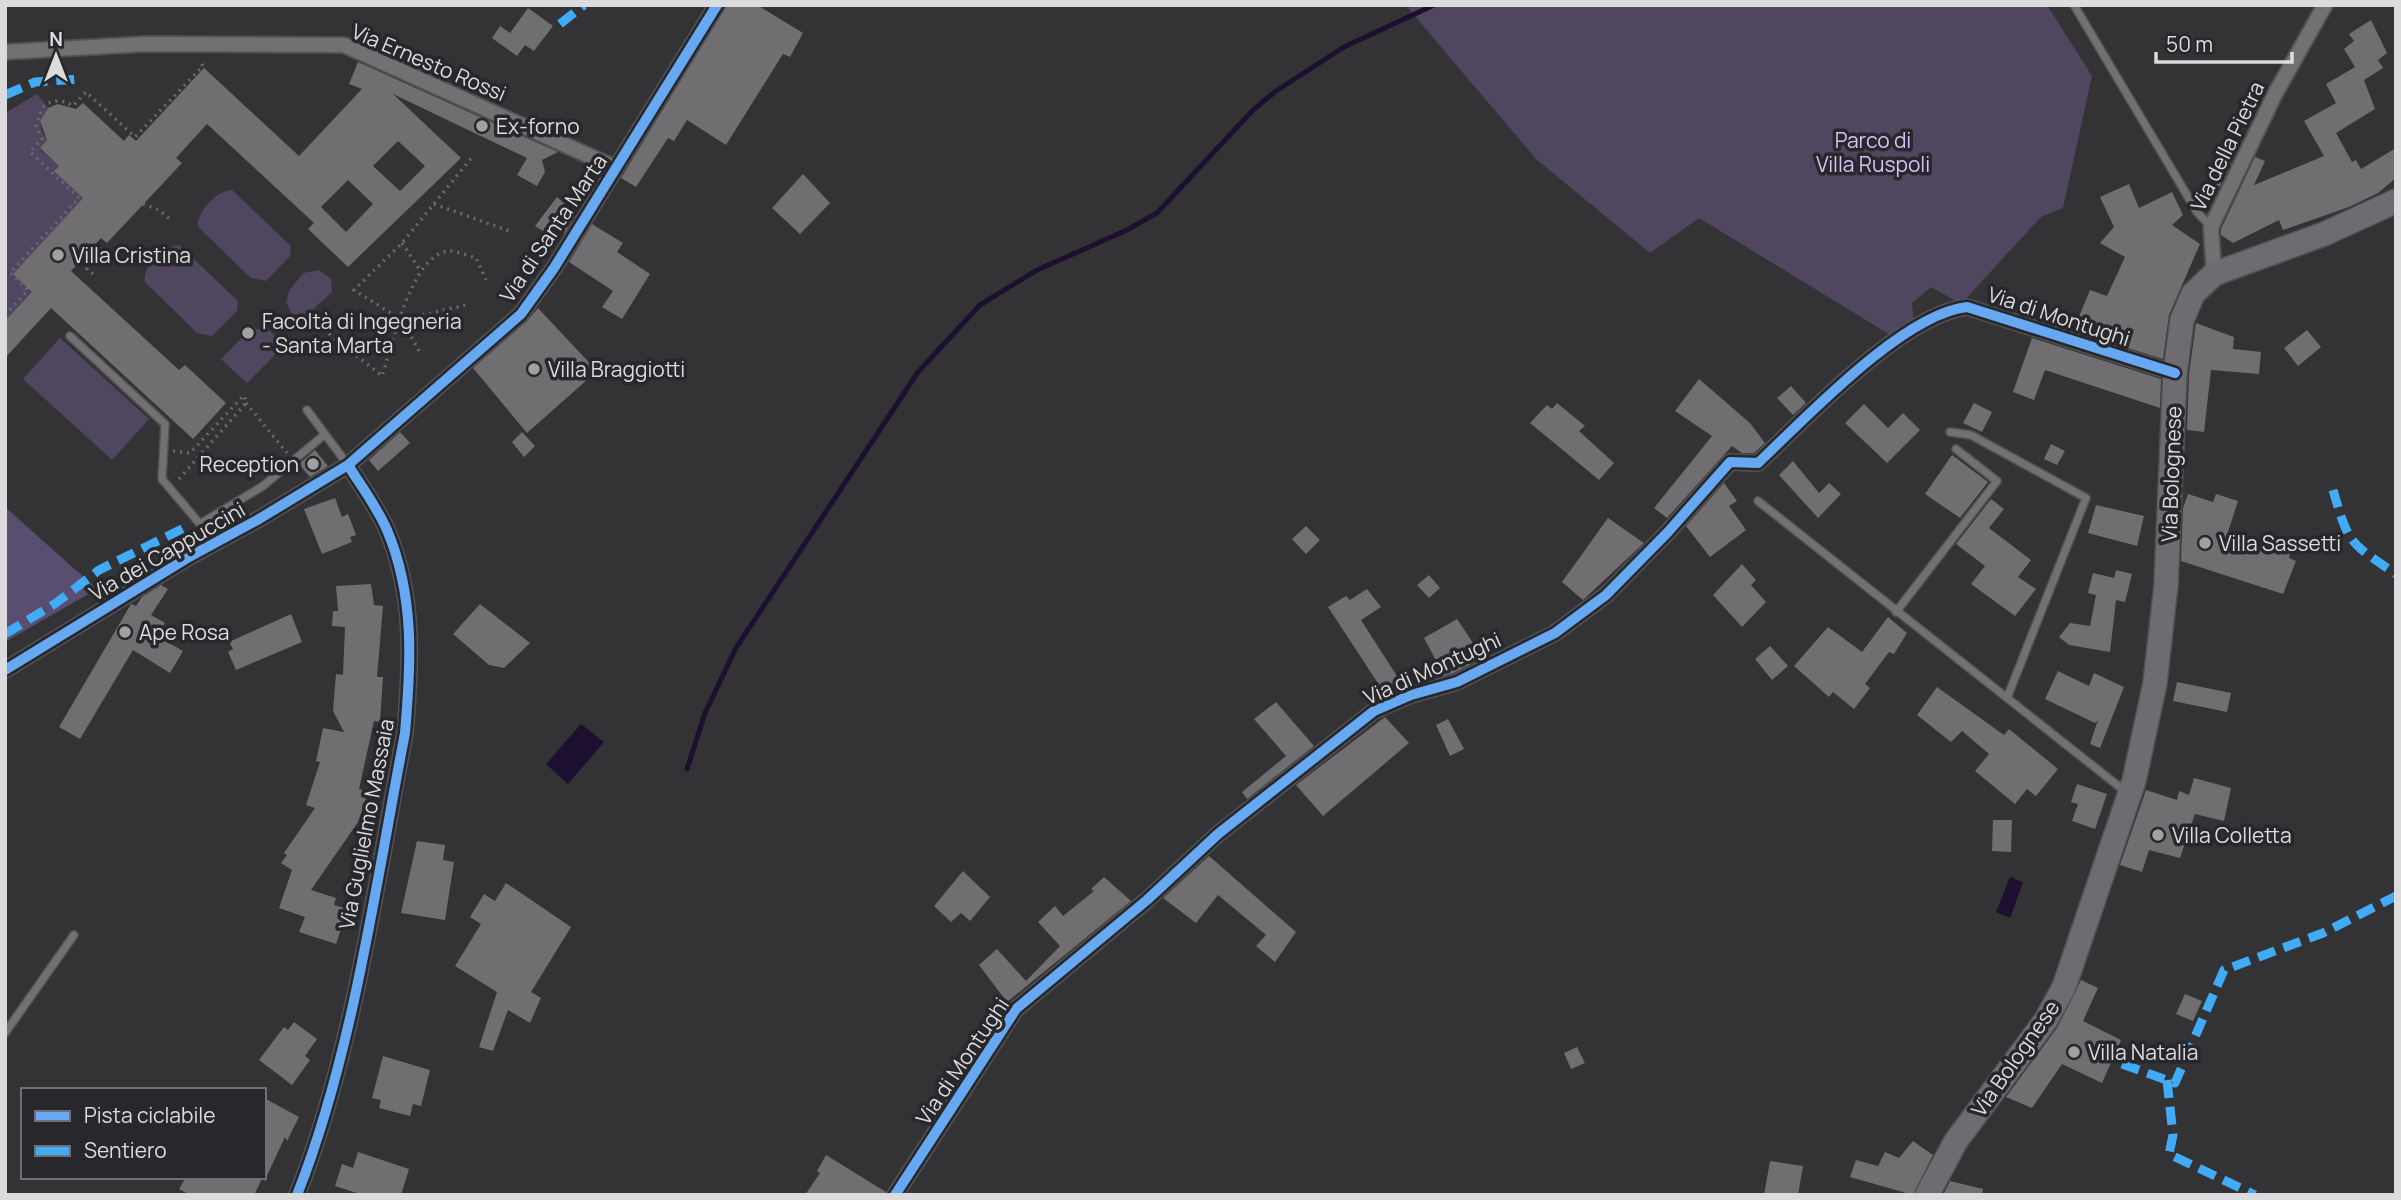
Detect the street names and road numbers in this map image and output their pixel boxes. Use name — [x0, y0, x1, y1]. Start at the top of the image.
street label: Via Ernesto Rossi — [347, 17, 511, 107]
street label: Via della Pietra — [2184, 77, 2270, 215]
street label: Via di Santa Marta — [493, 148, 613, 308]
street label: Via di Montughi — [1984, 280, 2134, 352]
street label: Via Bolognese — [2155, 406, 2187, 542]
street label: Via dei Cappuccini — [84, 495, 250, 607]
street label: Via di Montughi — [1359, 625, 1505, 711]
street label: Via Guglielmo Massaia — [332, 716, 400, 932]
street label: Via di Montughi — [909, 992, 1015, 1130]
street label: Via Bolognese — [1965, 994, 2065, 1122]

